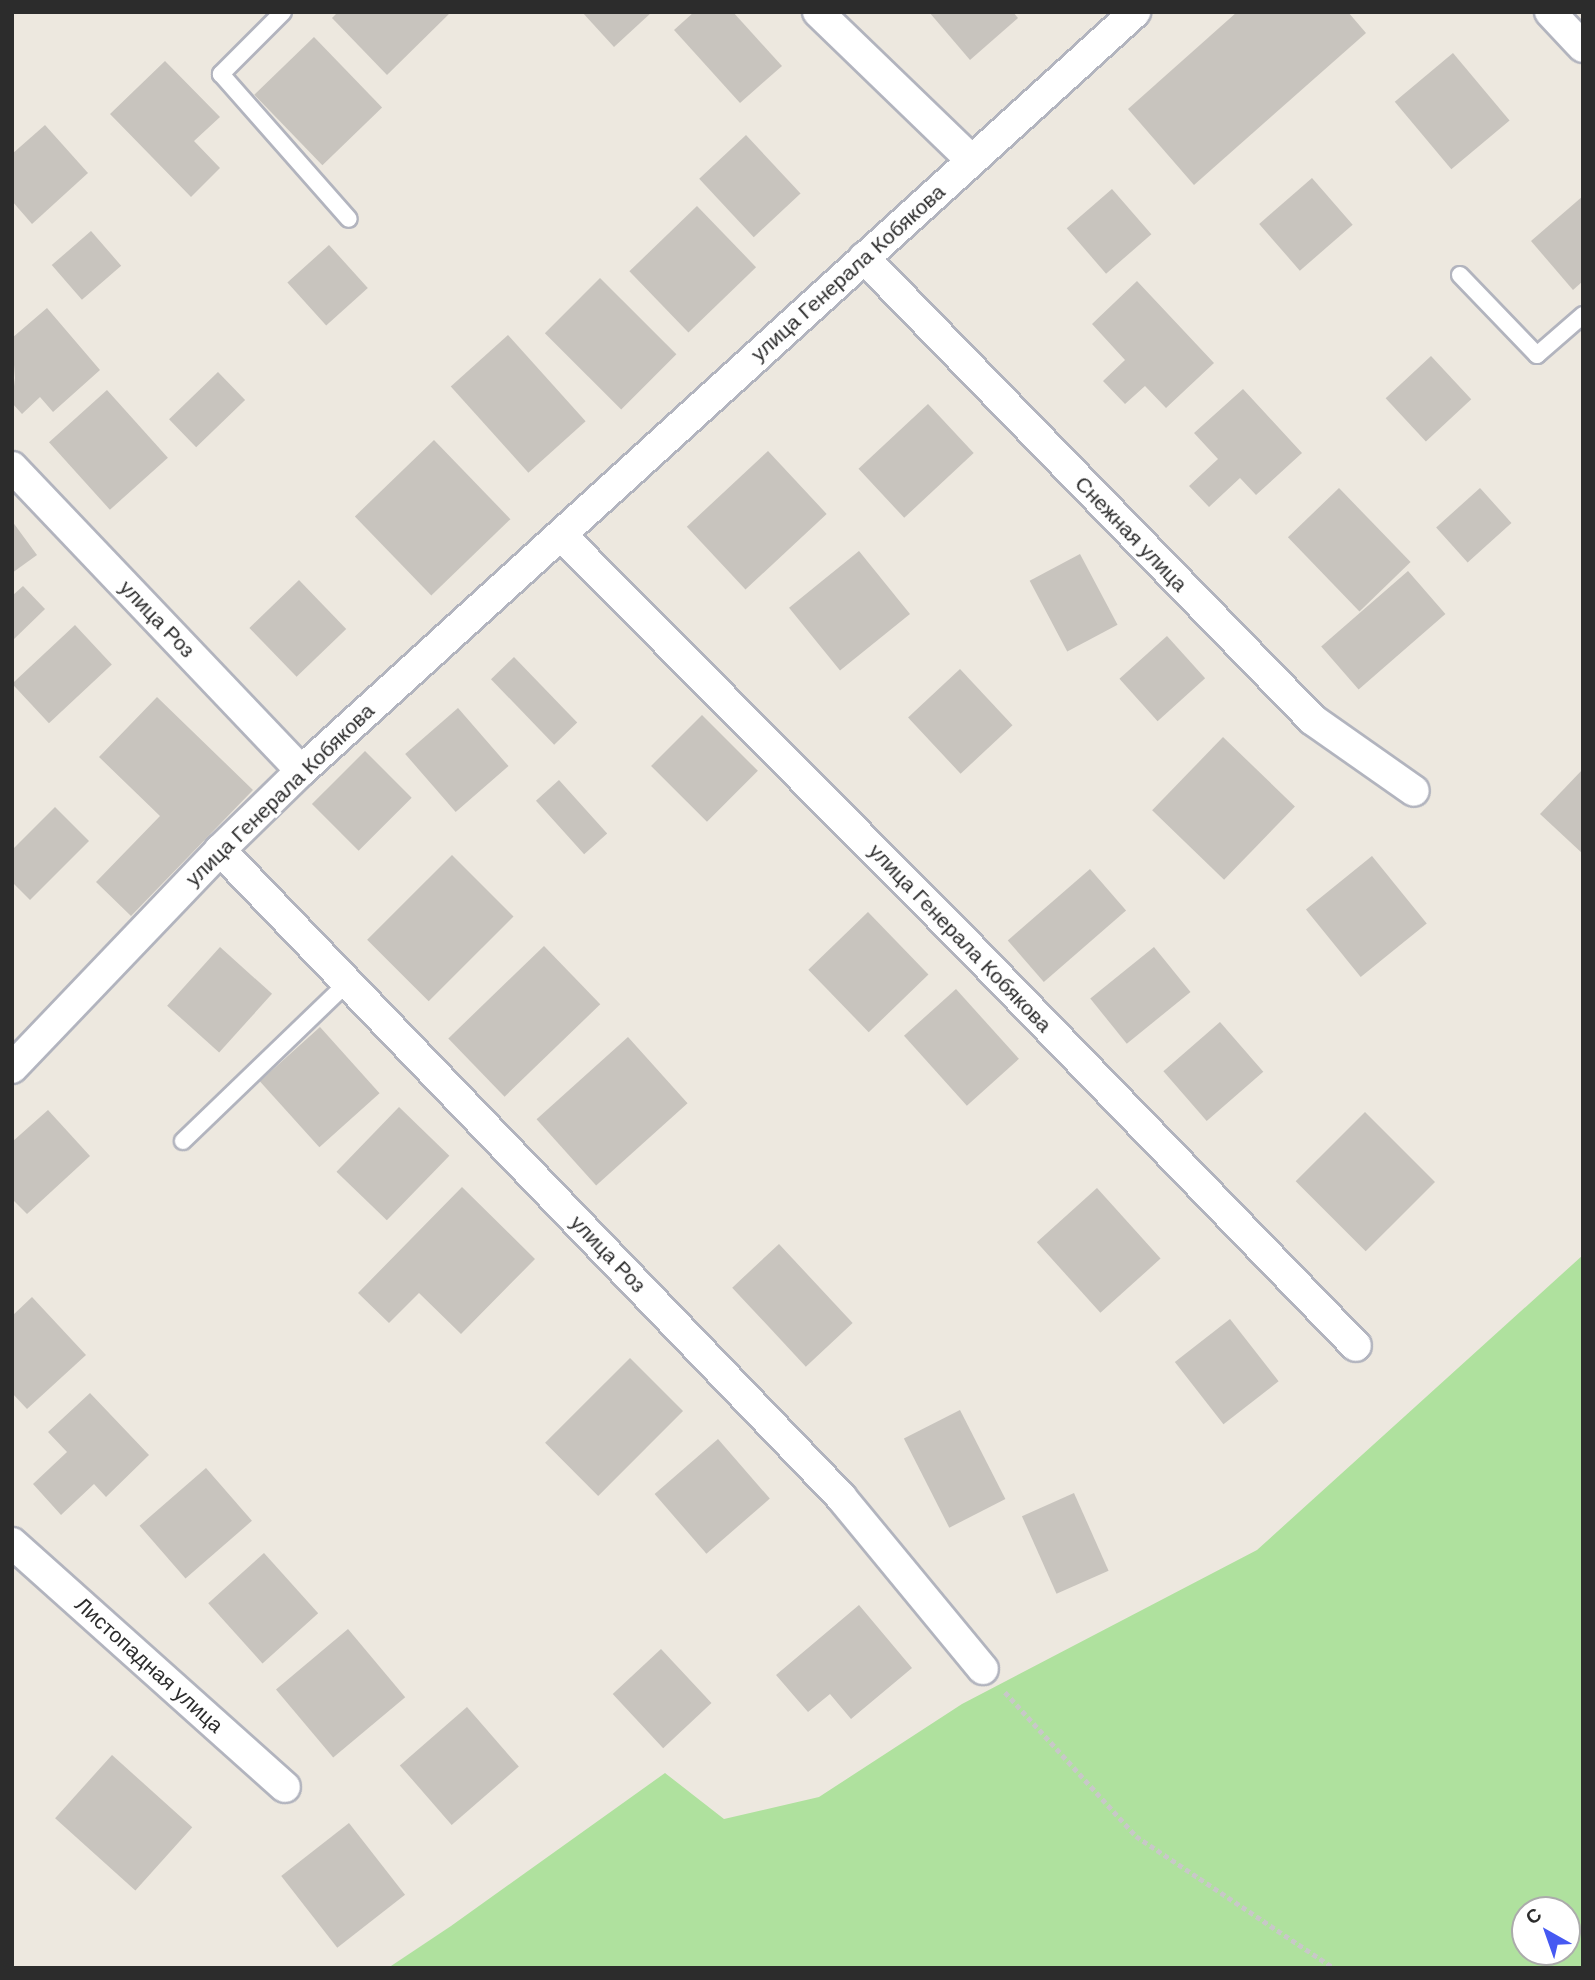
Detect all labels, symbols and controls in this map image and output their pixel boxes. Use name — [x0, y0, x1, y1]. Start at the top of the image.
street label: улица Генерала Кобякова — [746, 179, 950, 367]
street label: Снежная улица — [1070, 471, 1192, 597]
street label: улица Роз — [114, 575, 200, 663]
street label: улица Генерала Кобякова — [181, 698, 379, 892]
street label: улица Генерала Кобякова — [863, 839, 1057, 1037]
street label: улица Роз — [565, 1210, 651, 1298]
street label: Листопадная улица — [70, 1592, 228, 1738]
north arrow — [1511, 1896, 1581, 1966]
text: С — [1521, 1904, 1545, 1929]

